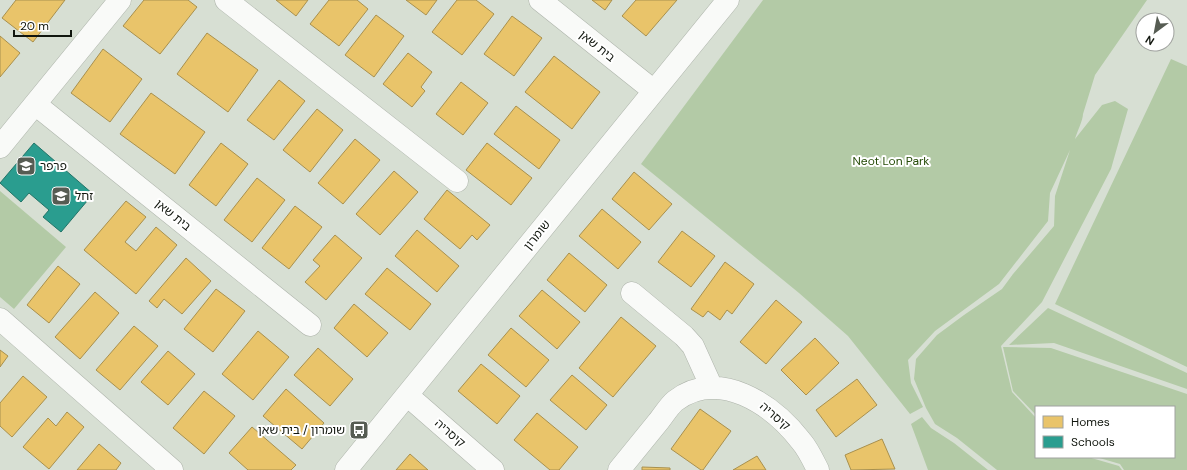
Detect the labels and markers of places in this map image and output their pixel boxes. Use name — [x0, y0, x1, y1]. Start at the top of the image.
school or university icon: פרפר — [15, 155, 37, 177]
place label: פרפר — [40, 158, 67, 174]
school or university icon: זחל — [50, 185, 72, 207]
place label: זחל — [75, 188, 93, 204]
bus stop icon: שומרון / בית שאן — [348, 419, 370, 441]
place label: שומרון / בית שאן — [258, 422, 345, 438]

